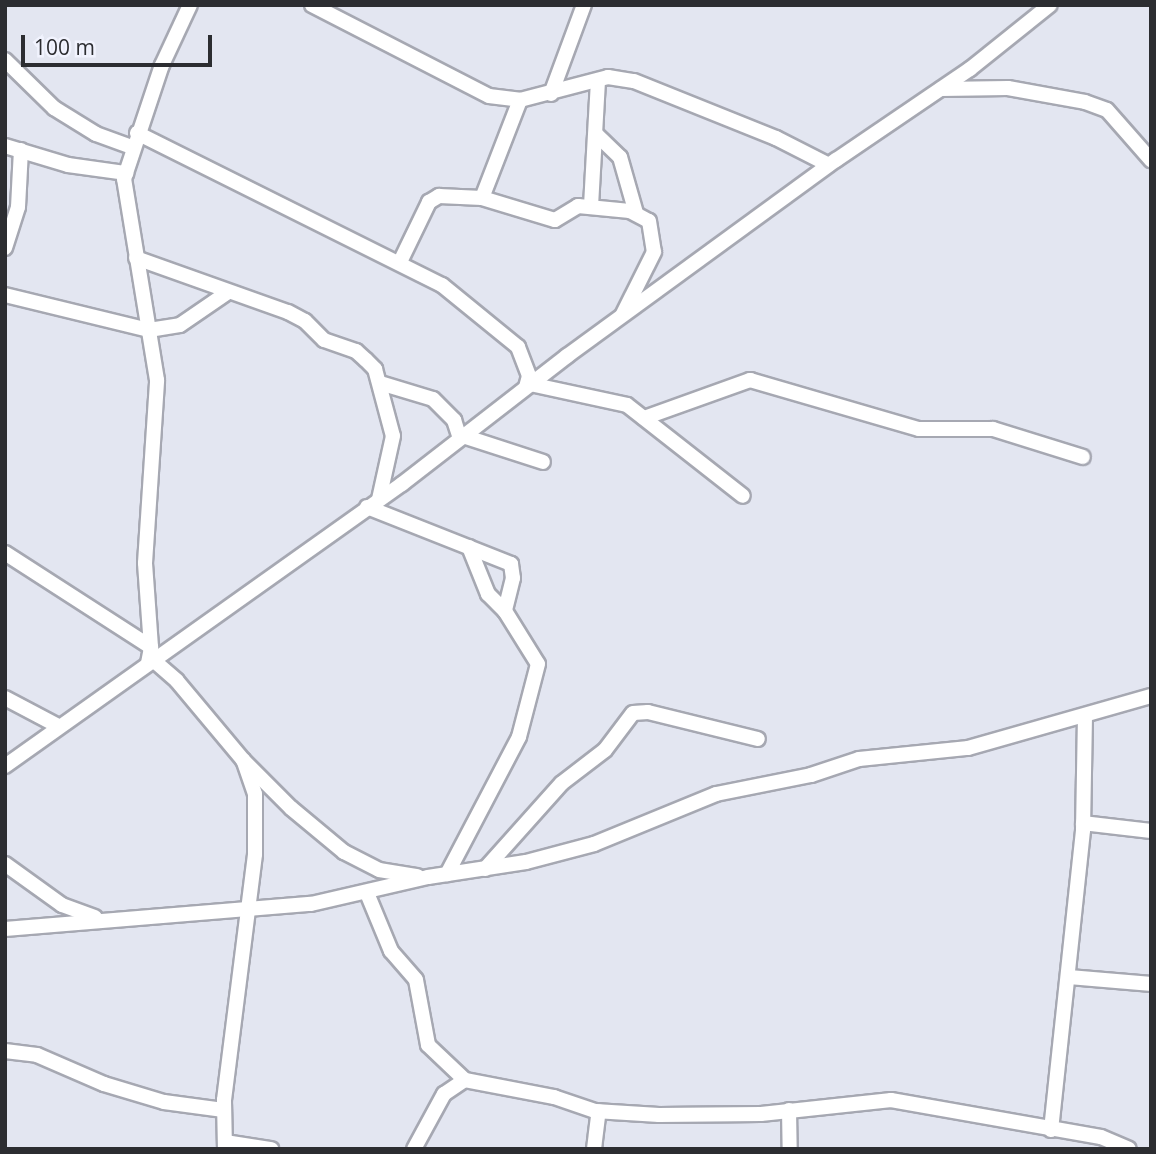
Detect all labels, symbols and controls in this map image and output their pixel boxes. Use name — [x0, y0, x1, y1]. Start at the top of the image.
scale bar — [24, 21, 215, 65]
text: 100 m — [34, 33, 95, 61]

